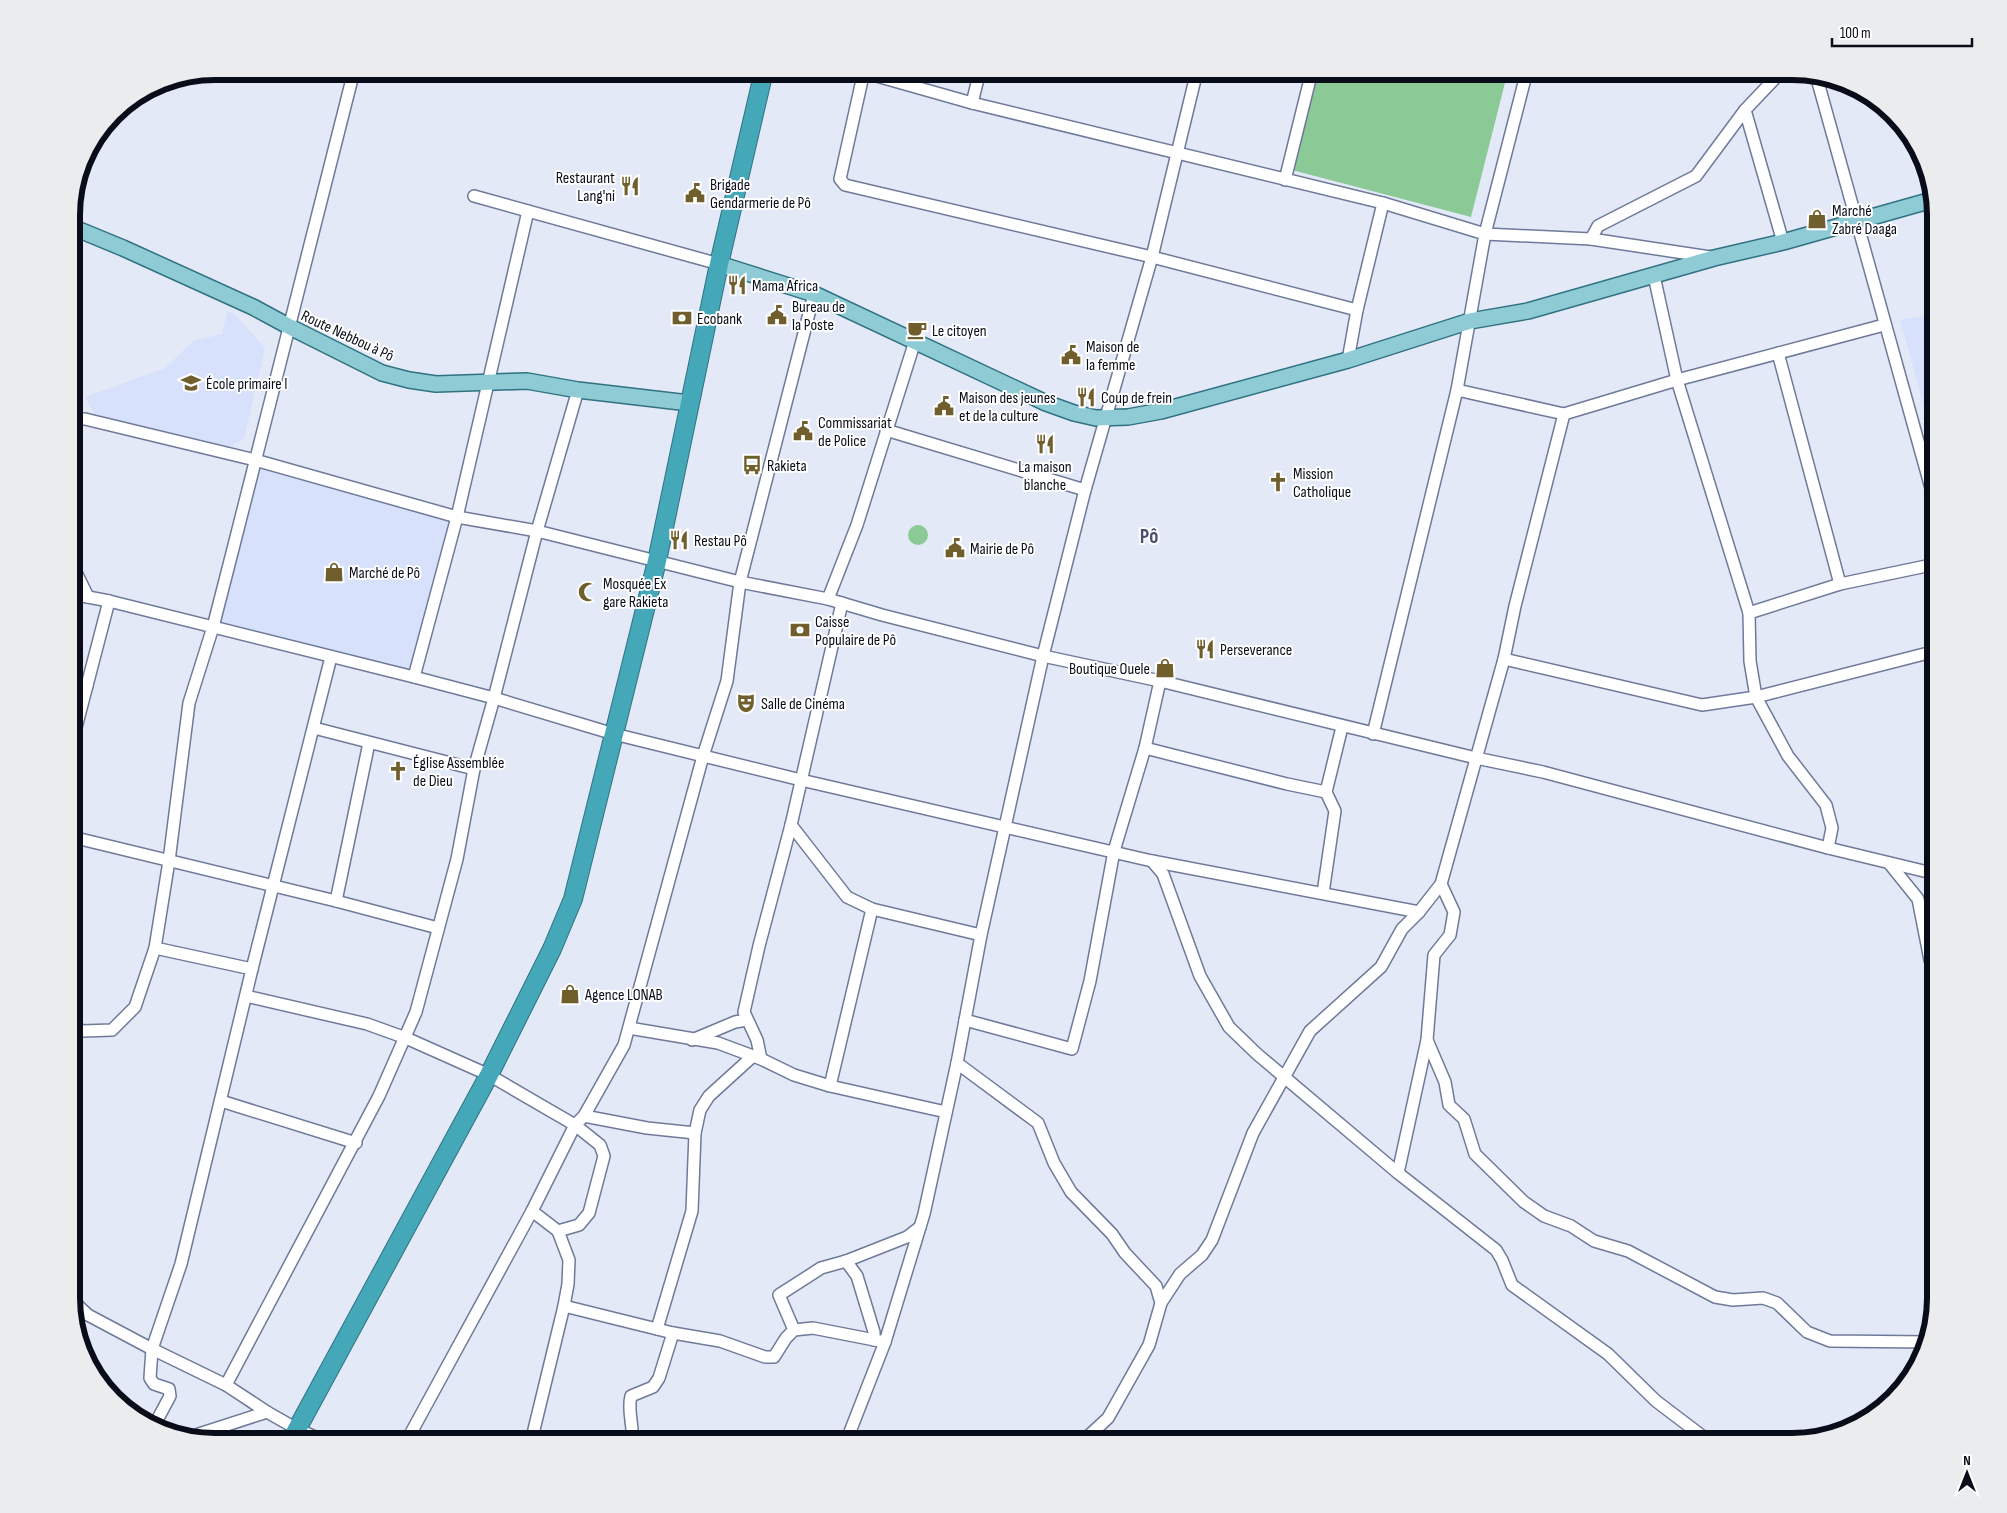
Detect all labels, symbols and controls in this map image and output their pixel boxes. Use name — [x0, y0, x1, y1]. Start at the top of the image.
scale bar — [1832, 15, 1972, 47]
text: 100 m — [1840, 24, 1871, 43]
place label: Restaurant Lang'ni — [556, 169, 615, 206]
restaurant icon: Restaurant Lang'ni — [619, 175, 641, 197]
place label: Brigade Gendarmerie de Pô — [710, 176, 811, 213]
public building icon: Brigade Gendarmerie de Pô — [684, 182, 706, 204]
place label: Marché Zabré Daaga — [1832, 202, 1897, 239]
shop icon: Marché Zabré Daaga — [1806, 208, 1828, 230]
restaurant icon: Mama Africa — [726, 274, 748, 296]
place label: Mama Africa — [752, 277, 818, 296]
place label: Bureau de la Poste — [792, 298, 845, 335]
public building icon: Bureau de la Poste — [766, 304, 788, 326]
street label: Route Nebbou à Pô — [298, 307, 397, 366]
bank icon: Ecobank — [671, 307, 693, 329]
place label: Ecobank — [697, 310, 742, 329]
cafe icon: Le citoyen — [906, 319, 928, 341]
place label: Le citoyen — [932, 322, 987, 341]
place label: Maison de la femme — [1086, 338, 1140, 375]
public building icon: Maison de la femme — [1060, 344, 1082, 366]
school or university icon: École primaire I — [180, 372, 202, 394]
place label: École primaire I — [206, 375, 288, 394]
restaurant icon: Coup de frein — [1075, 386, 1097, 408]
place label: Maison des jeunes et de la culture — [959, 389, 1056, 426]
place label: Coup de frein — [1101, 389, 1172, 408]
public building icon: Maison des jeunes et de la culture — [933, 395, 955, 417]
place label: Commissariat de Police — [818, 414, 892, 451]
public building icon: Commissariat de Police — [792, 420, 814, 442]
restaurant icon: La maison blanche — [1034, 433, 1056, 455]
bus stop icon: Rakieta — [741, 454, 763, 476]
place label: Rakieta — [767, 457, 807, 476]
place label: La maison blanche — [1018, 458, 1072, 495]
place label: Mission Catholique — [1293, 465, 1351, 502]
church icon: Mission Catholique — [1267, 471, 1289, 493]
district label: Pô — [1140, 524, 1158, 549]
restaurant icon: Restau Pô — [668, 529, 690, 551]
place label: Restau Pô — [694, 532, 747, 551]
public building icon: Mairie de Pô — [944, 537, 966, 559]
place label: Mairie de Pô — [970, 540, 1034, 559]
shop icon: Marché de Pô — [323, 561, 345, 583]
place label: Marché de Pô — [349, 564, 420, 583]
place label: Mosquée Ex gare Rakieta — [603, 575, 668, 612]
mosque icon: Mosquée Ex gare Rakieta — [577, 581, 599, 603]
place label: Caisse Populaire de Pô — [815, 613, 896, 650]
bank icon: Caisse Populaire de Pô — [789, 619, 811, 641]
restaurant icon: Perseverance — [1194, 638, 1216, 660]
place label: Perseverance — [1220, 641, 1292, 660]
shop icon: Boutique Ouele — [1154, 657, 1176, 679]
place label: Boutique Ouele — [1069, 660, 1150, 679]
theatre icon: Salle de Cinéma — [735, 692, 757, 714]
place label: Salle de Cinéma — [761, 695, 845, 714]
place label: Église Assemblée de Dieu — [413, 754, 504, 791]
church icon: Église Assemblée de Dieu — [387, 760, 409, 782]
shop icon: Agence LONAB — [559, 983, 581, 1005]
place label: Agence LONAB — [584, 986, 663, 1005]
north arrow — [1942, 1448, 1992, 1498]
text: N — [1963, 1452, 1971, 1469]

